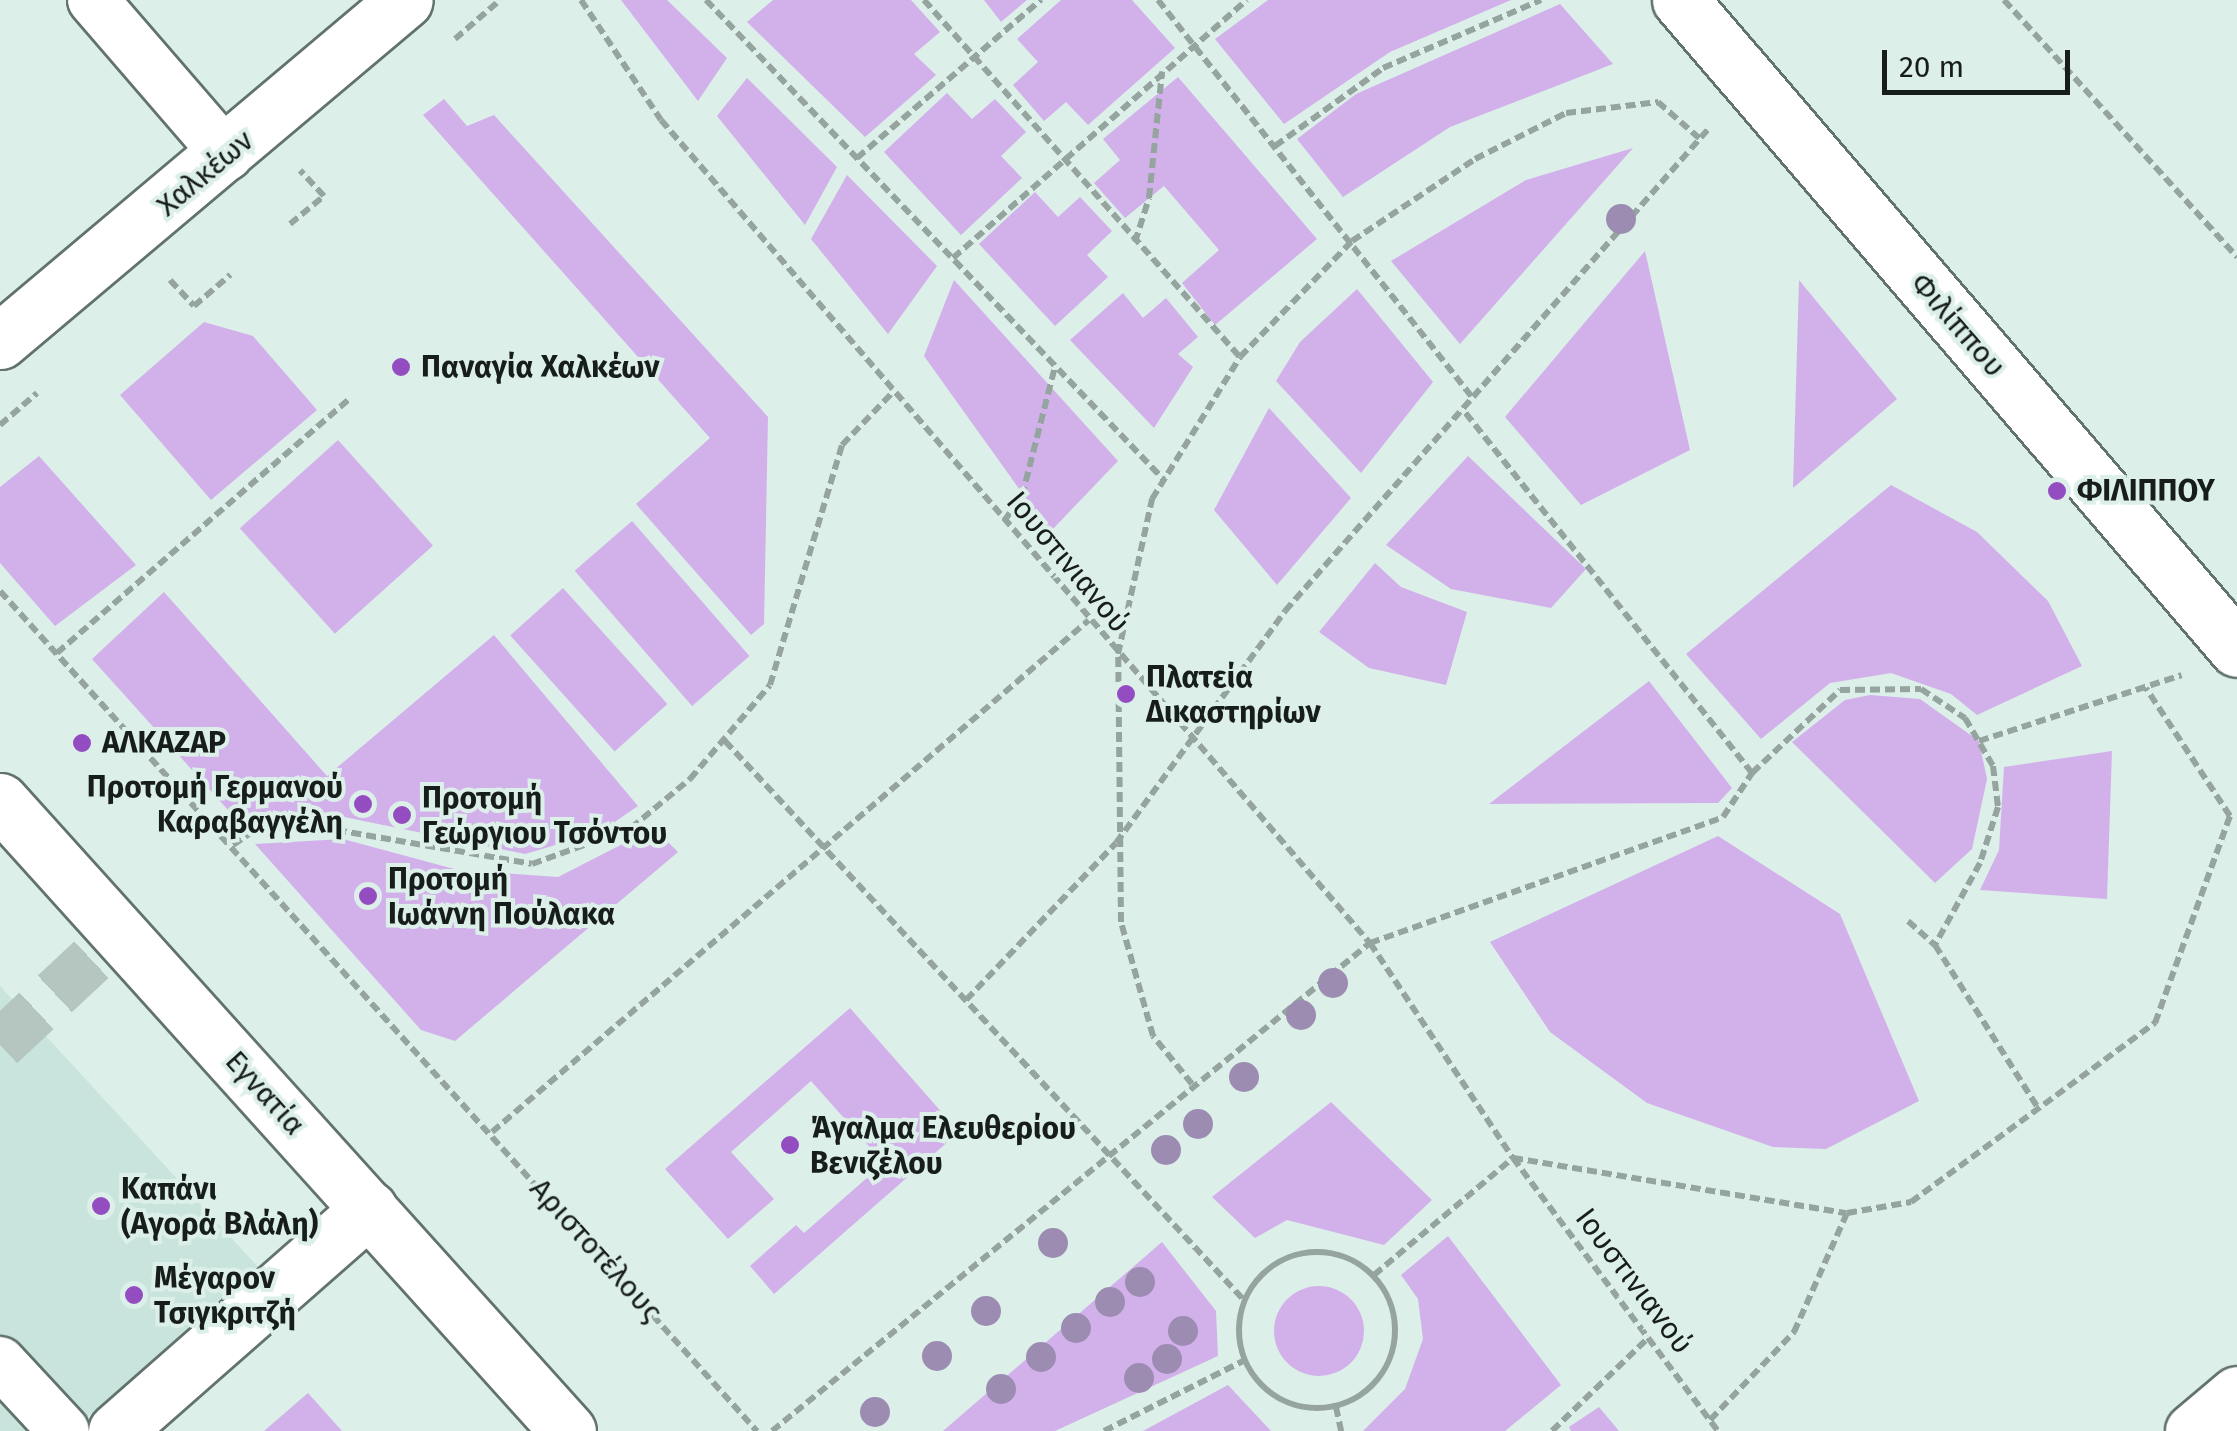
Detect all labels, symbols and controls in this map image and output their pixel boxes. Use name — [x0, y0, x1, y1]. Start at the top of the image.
scale bar — [1887, 30, 2074, 92]
text: 20 m — [1899, 49, 1964, 85]
street label: Χαλκέων — [149, 122, 261, 224]
street label: Φιλίππου — [1903, 266, 2013, 384]
place label: Παναγία Χαλκέων — [421, 349, 660, 385]
marker: Παναγία Χαλκέων — [390, 356, 412, 378]
place label: ΦΙΛΙΠΠΟΥ — [2077, 473, 2215, 509]
marker: ΦΙΛΙΠΠΟΥ — [2046, 480, 2068, 502]
street label: Ιουστινιανού — [999, 484, 1137, 640]
place label: Πλατεία Δικαστηρίων — [1146, 659, 1321, 730]
marker: Πλατεία Δικαστηρίων — [1115, 683, 1137, 705]
place label: ΑΛΚΑΖΑΡ — [102, 725, 226, 761]
marker: ΑΛΚΑΖΑΡ — [71, 732, 93, 754]
place label: Προτομή Γερμανού Καραβαγγέλη — [87, 769, 343, 840]
place label: Προτομή Γεώργιου Τσόντου — [422, 780, 667, 850]
marker: Προτομή Γερμανού Καραβαγγέλη — [352, 793, 374, 815]
marker: Προτομή Γεώργιου Τσόντου — [391, 804, 413, 826]
place label: Προτομή Ιωάννη Πούλακα — [388, 861, 615, 932]
marker: Προτομή Ιωάννη Πούλακα — [357, 885, 379, 907]
street label: Εγνατία — [218, 1043, 312, 1143]
place label: Άγαλμα Ελευθερίου Βενιζέλου — [810, 1110, 1076, 1180]
marker: Άγαλμα Ελευθερίου Βενιζέλου — [779, 1134, 801, 1156]
place label: Καπάνι (Αγορά Βλάλη) — [121, 1171, 318, 1242]
street label: Αριστοτέλους — [522, 1171, 670, 1329]
marker: Καπάνι (Αγορά Βλάλη) — [90, 1195, 112, 1217]
street label: Ιουστινιανού — [1568, 1201, 1700, 1361]
place label: Μέγαρον Τσιγκριτζή — [154, 1260, 296, 1330]
marker: Μέγαρον Τσιγκριτζή — [123, 1284, 145, 1306]

